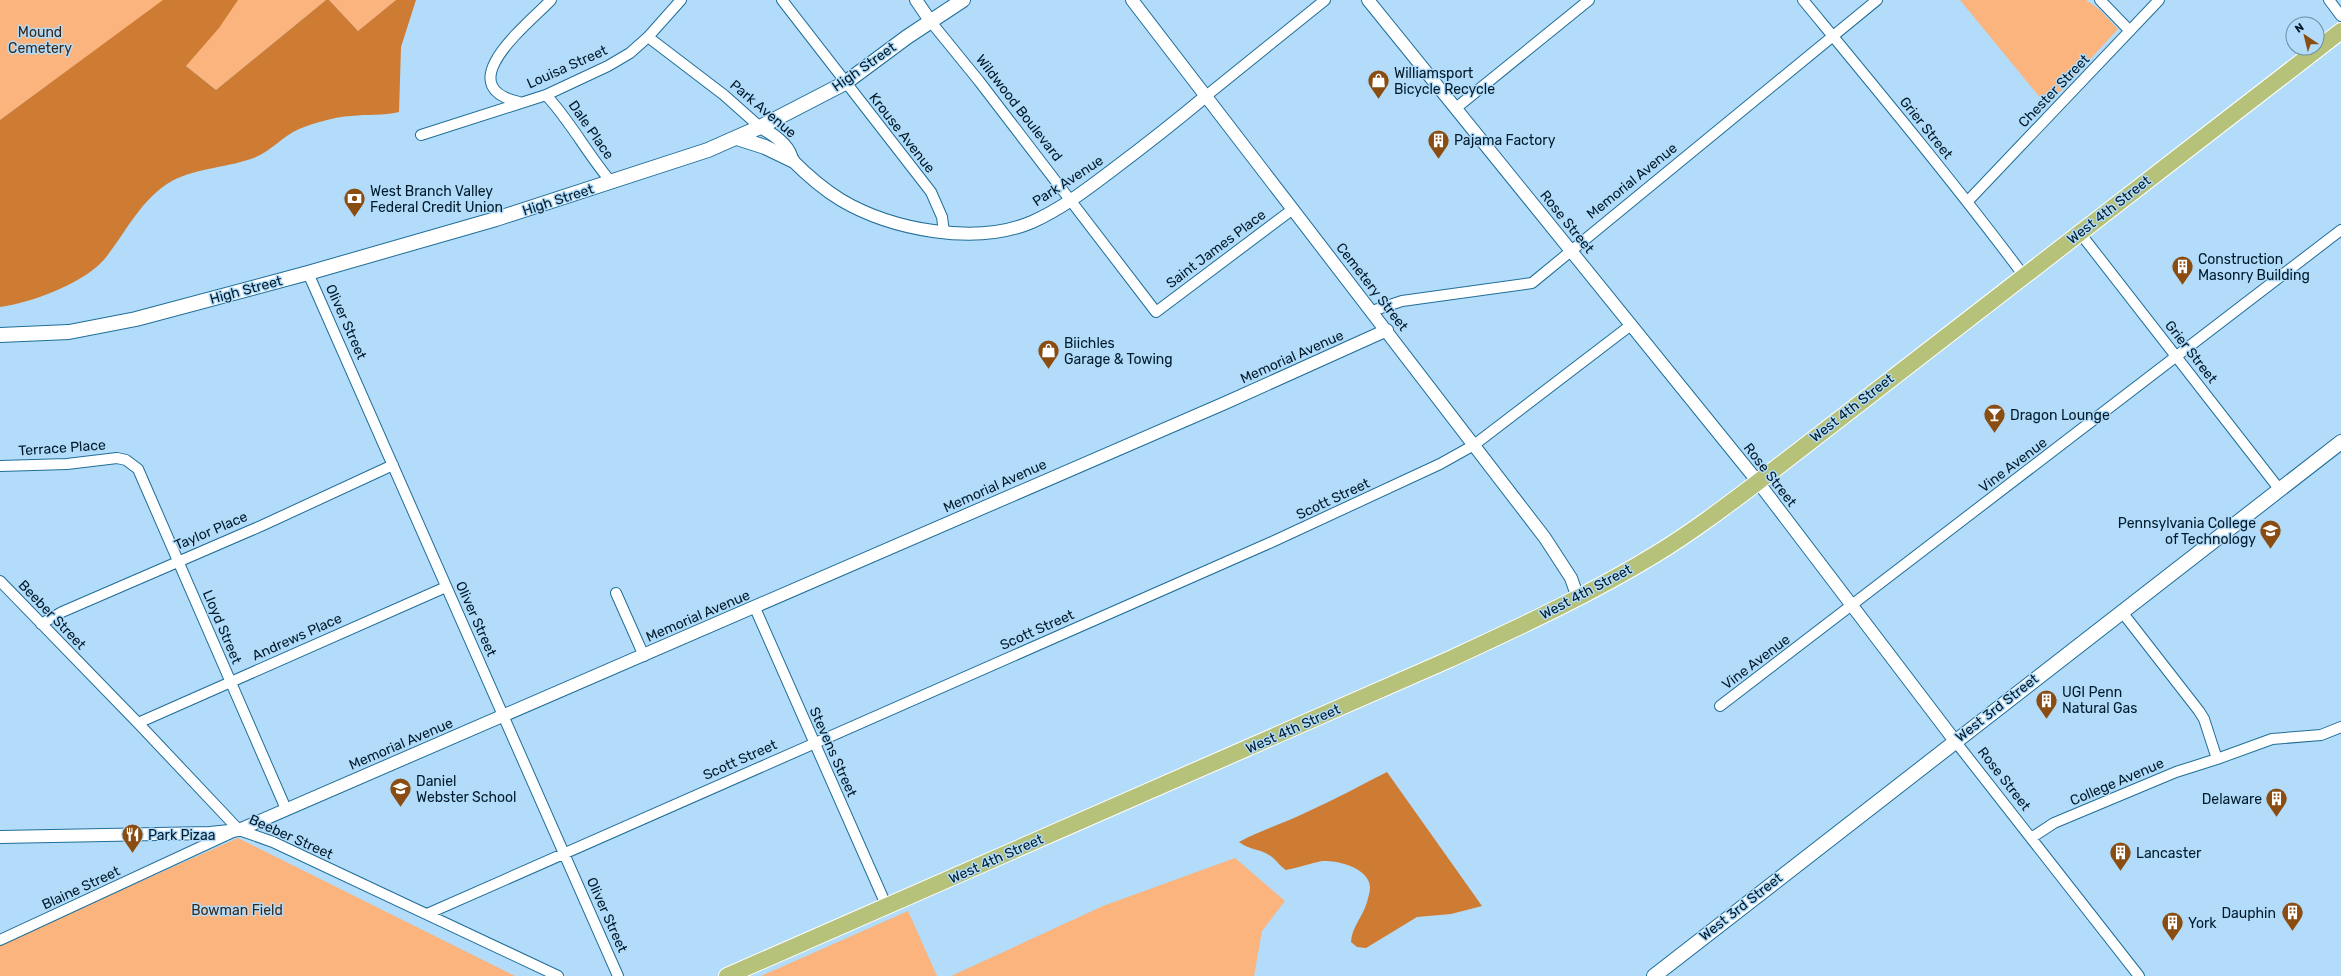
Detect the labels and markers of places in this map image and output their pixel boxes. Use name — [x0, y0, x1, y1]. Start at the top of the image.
place label: Williamsport Bicycle Recycle — [1394, 65, 1495, 98]
shop icon: Williamsport Bicycle Recycle — [1366, 68, 1392, 101]
building icon: Pajama Factory — [1425, 127, 1451, 160]
place label: Pajama Factory — [1454, 132, 1556, 149]
place label: West Branch Valley Federal Credit Union — [370, 183, 503, 216]
bank icon: West Branch Valley Federal Credit Union — [341, 186, 367, 219]
place label: Construction Masonry Building — [2198, 251, 2310, 284]
building icon: Construction Masonry Building — [2169, 254, 2195, 287]
place label: Biichles Garage & Towing — [1064, 335, 1173, 368]
shop icon: Biichles Garage & Towing — [1036, 338, 1062, 371]
bar icon: Dragon Lounge — [1981, 402, 2007, 435]
place label: Dragon Lounge — [2010, 407, 2110, 424]
place label: Pennsylvania College of Technology — [2118, 515, 2256, 548]
school or university icon: Pennsylvania College of Technology — [2258, 518, 2284, 551]
place label: UGI Penn Natural Gas — [2062, 684, 2137, 717]
building icon: UGI Penn Natural Gas — [2034, 687, 2060, 720]
place label: Daniel Webster School — [416, 773, 516, 806]
school or university icon: Daniel Webster School — [387, 776, 413, 809]
building icon: Delaware — [2264, 786, 2290, 819]
place label: Delaware — [2202, 791, 2262, 808]
restaurant icon: Park Pizaa — [120, 822, 146, 855]
place label: Park Pizaa — [148, 827, 215, 844]
building icon: Lancaster — [2107, 840, 2133, 873]
place label: Lancaster — [2136, 845, 2202, 862]
building icon: Dauphin — [2279, 900, 2305, 933]
place label: Dauphin — [2221, 905, 2276, 922]
building icon: York — [2160, 910, 2186, 943]
place label: York — [2188, 915, 2217, 932]

